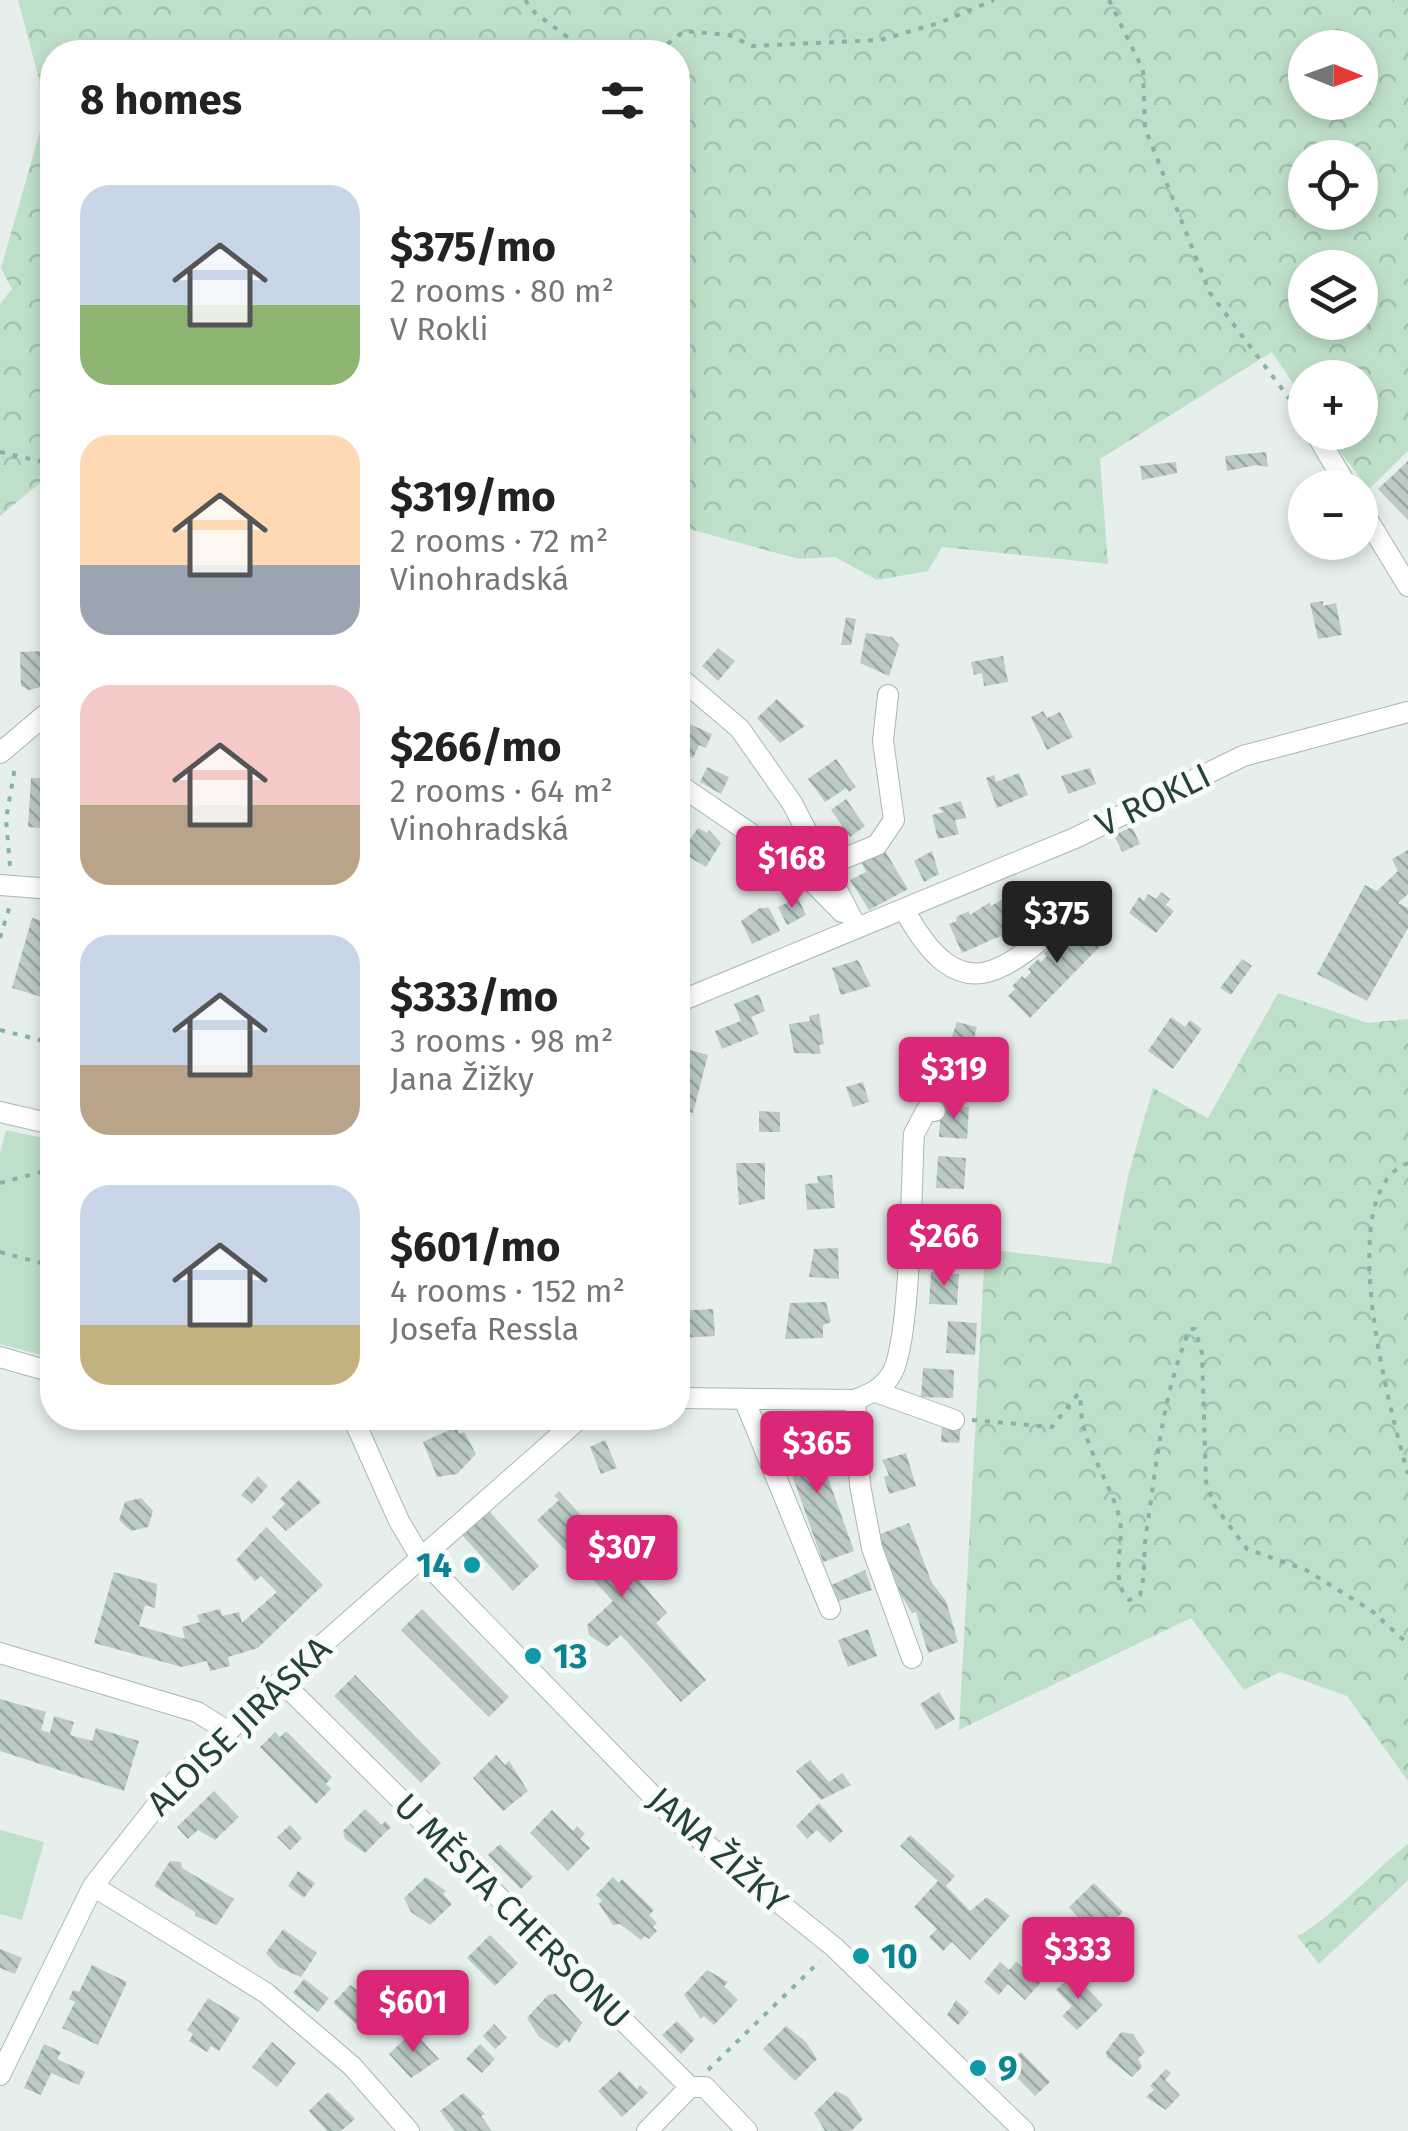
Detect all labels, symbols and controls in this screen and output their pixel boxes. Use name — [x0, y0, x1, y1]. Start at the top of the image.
north arrow — [1288, 30, 1378, 120]
map controls — [1288, 30, 1378, 560]
icon: filters — [595, 73, 650, 128]
text: 8 homes — [80, 75, 242, 125]
button: locate — [1288, 140, 1378, 230]
text: $375/mo — [390, 222, 556, 272]
icon: home — [160, 225, 280, 345]
button: layers — [1288, 250, 1378, 340]
text: 2 rooms · 80 m² — [390, 272, 614, 310]
text: V Rokli — [390, 310, 489, 348]
button: + — [1288, 360, 1378, 450]
button: − — [1288, 470, 1378, 560]
text: $319/mo — [390, 472, 556, 522]
icon: home — [160, 475, 280, 595]
text: 2 rooms · 72 m² — [390, 522, 608, 560]
text: Vinohradská — [390, 560, 569, 598]
text: $266/mo — [390, 722, 562, 772]
icon: home — [160, 725, 280, 845]
street label: V ROKLI — [1089, 754, 1217, 846]
text: 2 rooms · 64 m² — [390, 772, 613, 810]
text: Vinohradská — [390, 810, 569, 848]
pin: $168 — [733, 826, 851, 911]
text: $168 — [758, 839, 826, 877]
pin: $375 — [998, 881, 1116, 966]
text: $375 — [1024, 894, 1090, 932]
text: $333/mo — [390, 972, 558, 1022]
icon: home — [160, 975, 280, 1095]
text: 3 rooms · 98 m² — [390, 1022, 613, 1060]
pin: $319 — [895, 1037, 1013, 1122]
text: $319 — [921, 1050, 987, 1088]
text: Jana Žižky — [390, 1060, 534, 1098]
pin: $266 — [885, 1204, 1003, 1289]
text: $266 — [909, 1217, 979, 1255]
text: $601/mo — [390, 1222, 560, 1272]
icon: home — [160, 1225, 280, 1345]
text: 4 rooms · 152 m² — [390, 1272, 625, 1310]
text: Josefa Ressla — [390, 1310, 579, 1348]
pin: $365 — [758, 1411, 876, 1496]
text: $365 — [782, 1424, 852, 1462]
pin: $307 — [563, 1515, 681, 1600]
text: $307 — [588, 1528, 656, 1566]
place label: 14 — [416, 1544, 452, 1586]
marker: 14 — [461, 1554, 483, 1576]
street label: ALOISE JIRÁSKA — [138, 1628, 340, 1824]
place label: 13 — [553, 1635, 587, 1677]
marker: 13 — [522, 1645, 544, 1667]
street label: JANA ŽIŽKY — [640, 1778, 797, 1922]
street label: U MĚSTA CHERSONU — [386, 1785, 638, 2037]
pin: $333 — [1019, 1917, 1137, 2002]
text: $333 — [1044, 1930, 1112, 1968]
place label: 10 — [881, 1935, 918, 1977]
marker: 10 — [850, 1945, 872, 1967]
pin: $601 — [354, 1970, 472, 2055]
text: $601 — [379, 1983, 447, 2021]
place label: 9 — [998, 2047, 1018, 2089]
marker: 9 — [967, 2057, 989, 2079]

